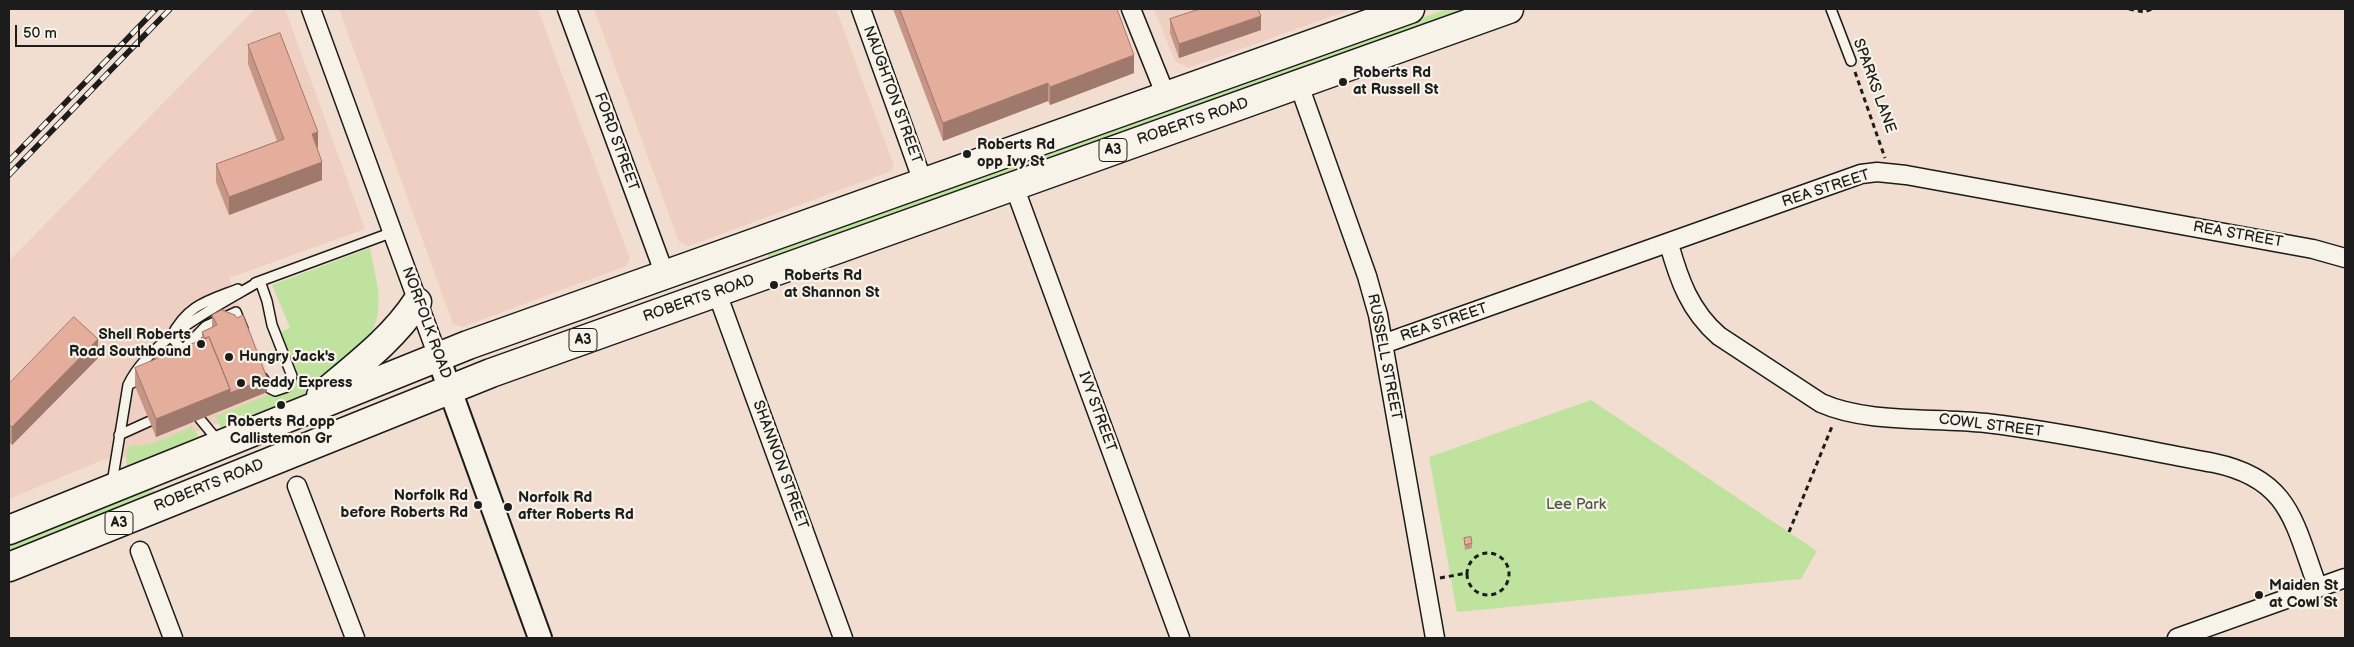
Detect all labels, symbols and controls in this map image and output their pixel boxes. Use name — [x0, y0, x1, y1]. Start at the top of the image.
scale bar — [18, 15, 142, 47]
text: 50 m — [23, 24, 57, 43]
street label: NAUGHTON STREET — [859, 24, 925, 166]
street label: SPARKS LANE — [1849, 36, 1899, 136]
place label: Roberts Rd at Russell St — [1353, 64, 1438, 99]
marker: Roberts Rd at Russell St — [1337, 76, 1349, 88]
street label: FORD STREET — [590, 90, 642, 194]
street label: ROBERTS ROAD — [1135, 94, 1251, 150]
place label: Roberts Rd opp Ivy St — [977, 136, 1055, 171]
road number: A3 — [1099, 138, 1127, 162]
marker: Roberts Rd opp Ivy St — [961, 148, 973, 160]
street label: REA STREET — [1780, 166, 1872, 212]
street label: REA STREET — [2192, 218, 2284, 252]
street label: NORFOLK ROAD — [397, 265, 455, 381]
place label: Roberts Rd at Shannon St — [784, 267, 879, 302]
street label: ROBERTS ROAD — [641, 271, 757, 327]
marker: Roberts Rd at Shannon St — [768, 279, 780, 291]
street label: RUSSELL STREET — [1363, 292, 1405, 422]
street label: REA STREET — [1398, 300, 1490, 346]
place label: Shell Roberts Road Southbound — [69, 326, 191, 361]
road number: A3 — [569, 328, 597, 352]
marker: Shell Roberts Road Southbound — [195, 338, 207, 350]
place label: Hungry Jack's — [239, 348, 335, 366]
marker: Hungry Jack's — [223, 351, 235, 363]
street label: IVY STREET — [1074, 369, 1120, 455]
place label: Reddy Express — [251, 374, 352, 392]
marker: Reddy Express — [235, 377, 247, 389]
street label: SHANNON STREET — [748, 398, 812, 532]
marker: Roberts Rd opp Callistemon Gr — [275, 399, 287, 411]
street label: COWL STREET — [1938, 411, 2044, 441]
place label: Roberts Rd opp Callistemon Gr — [227, 413, 335, 448]
street label: ROBERTS ROAD — [151, 456, 267, 516]
place label: Norfolk Rd before Roberts Rd — [341, 487, 468, 522]
place label: Norfolk Rd after Roberts Rd — [518, 489, 634, 524]
park label: Lee Park — [1546, 496, 1606, 514]
marker: Norfolk Rd before Roberts Rd — [472, 499, 484, 511]
marker: Norfolk Rd after Roberts Rd — [502, 501, 514, 513]
road number: A3 — [105, 512, 133, 534]
place label: Maiden St at Cowl St — [2269, 577, 2338, 612]
marker: Maiden St at Cowl St — [2253, 589, 2265, 601]

